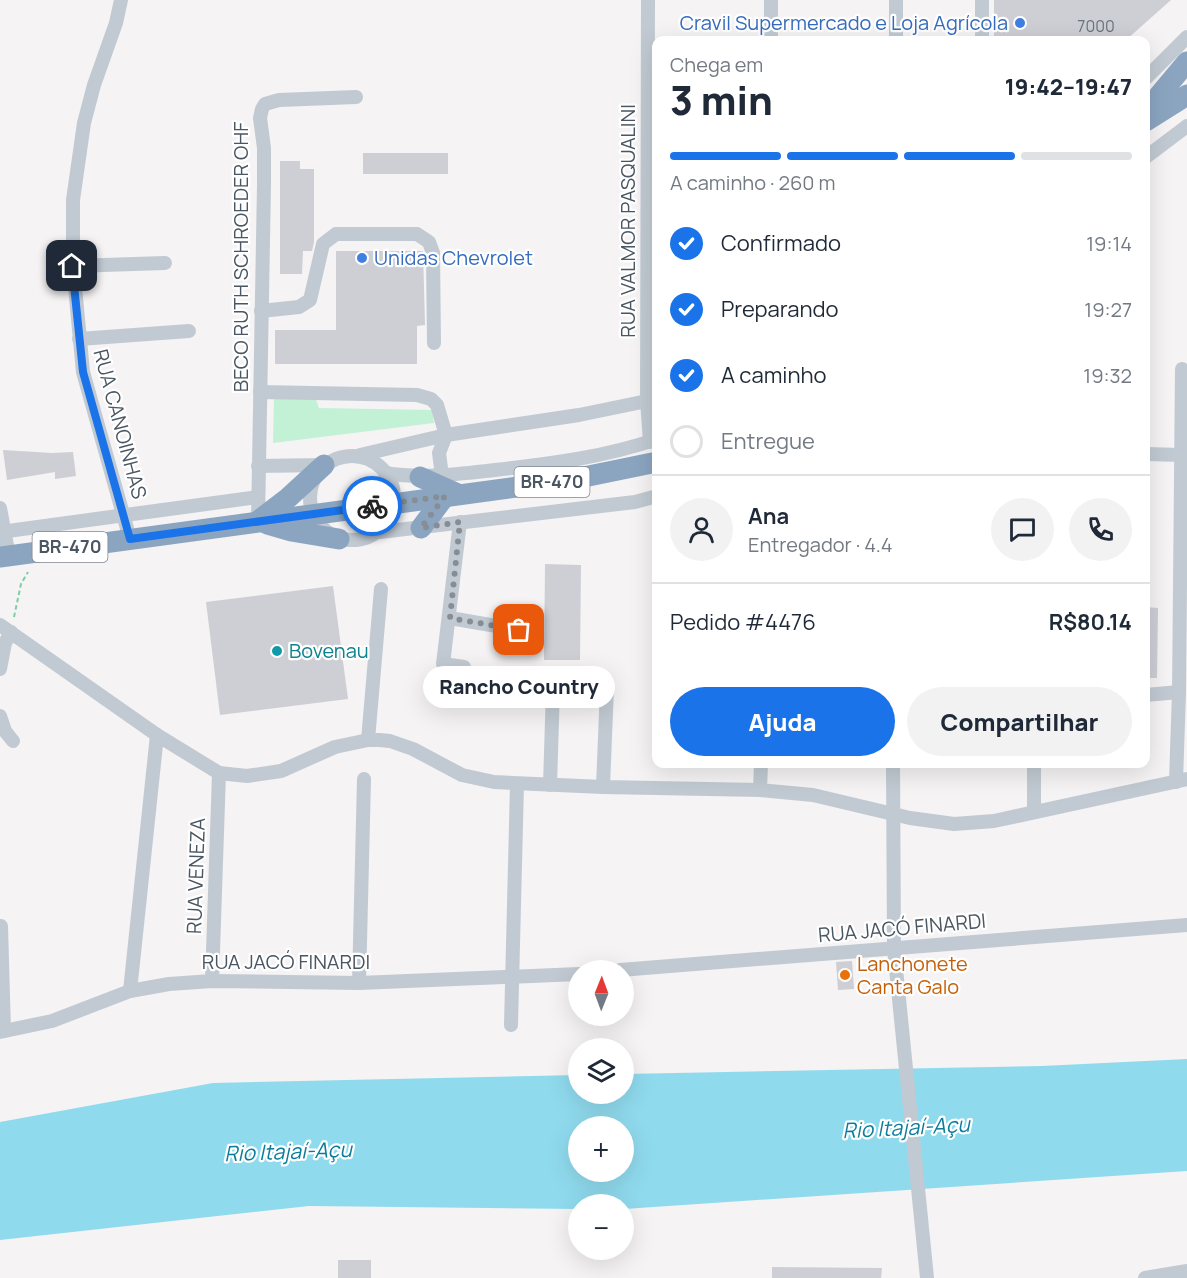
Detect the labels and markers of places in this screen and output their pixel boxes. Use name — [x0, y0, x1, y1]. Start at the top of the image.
place label: Cravil Supermercado e Loja Agrícola — [680, 9, 1008, 36]
marker: Cravil Supermercado e Loja Agrícola — [1013, 16, 1027, 30]
pin — [46, 240, 97, 291]
place label: Unidas Chevrolet — [374, 244, 533, 271]
marker: Unidas Chevrolet — [355, 251, 369, 265]
pin — [493, 604, 544, 655]
place label: Bovenau — [289, 637, 369, 664]
marker: Bovenau — [270, 644, 284, 658]
callout: Rancho Country — [423, 666, 615, 708]
place label: Lanchonete Canta Galo — [857, 950, 968, 1000]
marker: Lanchonete Canta Galo — [838, 968, 852, 982]

